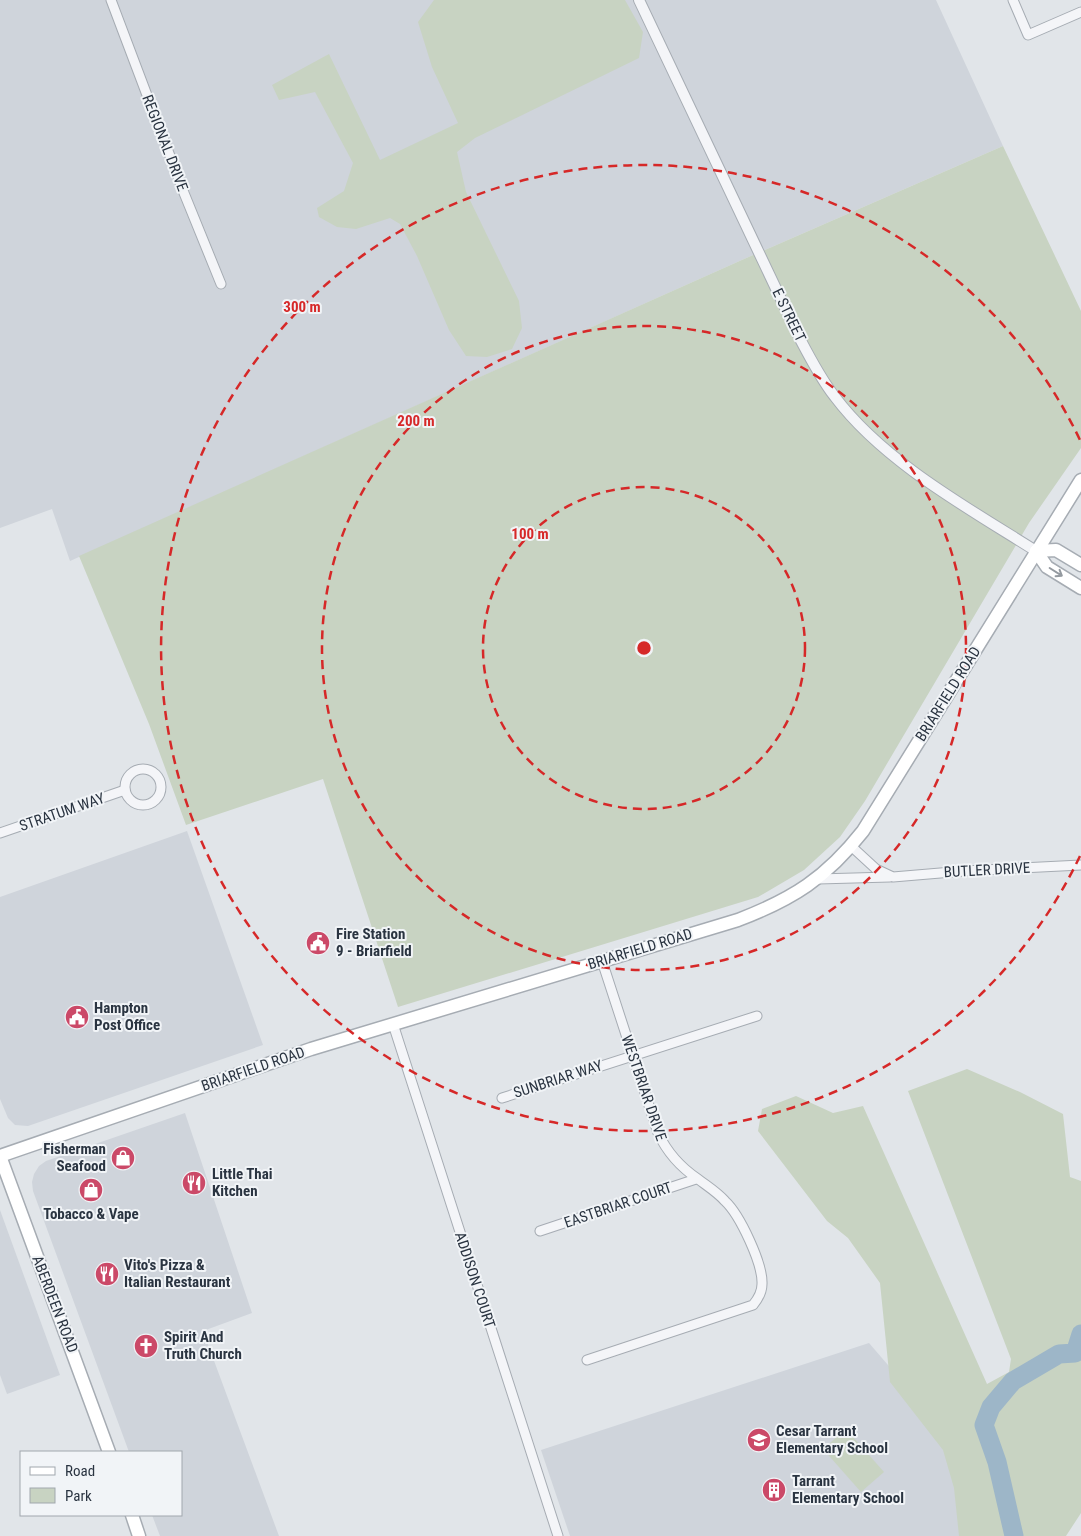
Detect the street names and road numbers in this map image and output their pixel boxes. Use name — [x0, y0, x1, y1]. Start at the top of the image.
street label: REGIONAL DRIVE — [138, 92, 192, 194]
street label: E STREET — [768, 285, 810, 345]
street label: BRIARFIELD ROAD — [912, 643, 984, 745]
street label: STRATUM WAY — [17, 789, 107, 835]
street label: BUTLER DRIVE — [943, 859, 1031, 881]
street label: BRIARFIELD ROAD — [586, 925, 694, 973]
street label: WESTBRIAR DRIVE — [617, 1033, 671, 1143]
street label: BRIARFIELD ROAD — [199, 1043, 307, 1095]
street label: SUNBRIAR WAY — [511, 1056, 605, 1102]
street label: EASTBRIAR COURT — [562, 1178, 674, 1232]
street label: ADDISON COURT — [451, 1230, 499, 1331]
street label: ABERDEEN ROAD — [28, 1253, 82, 1355]

